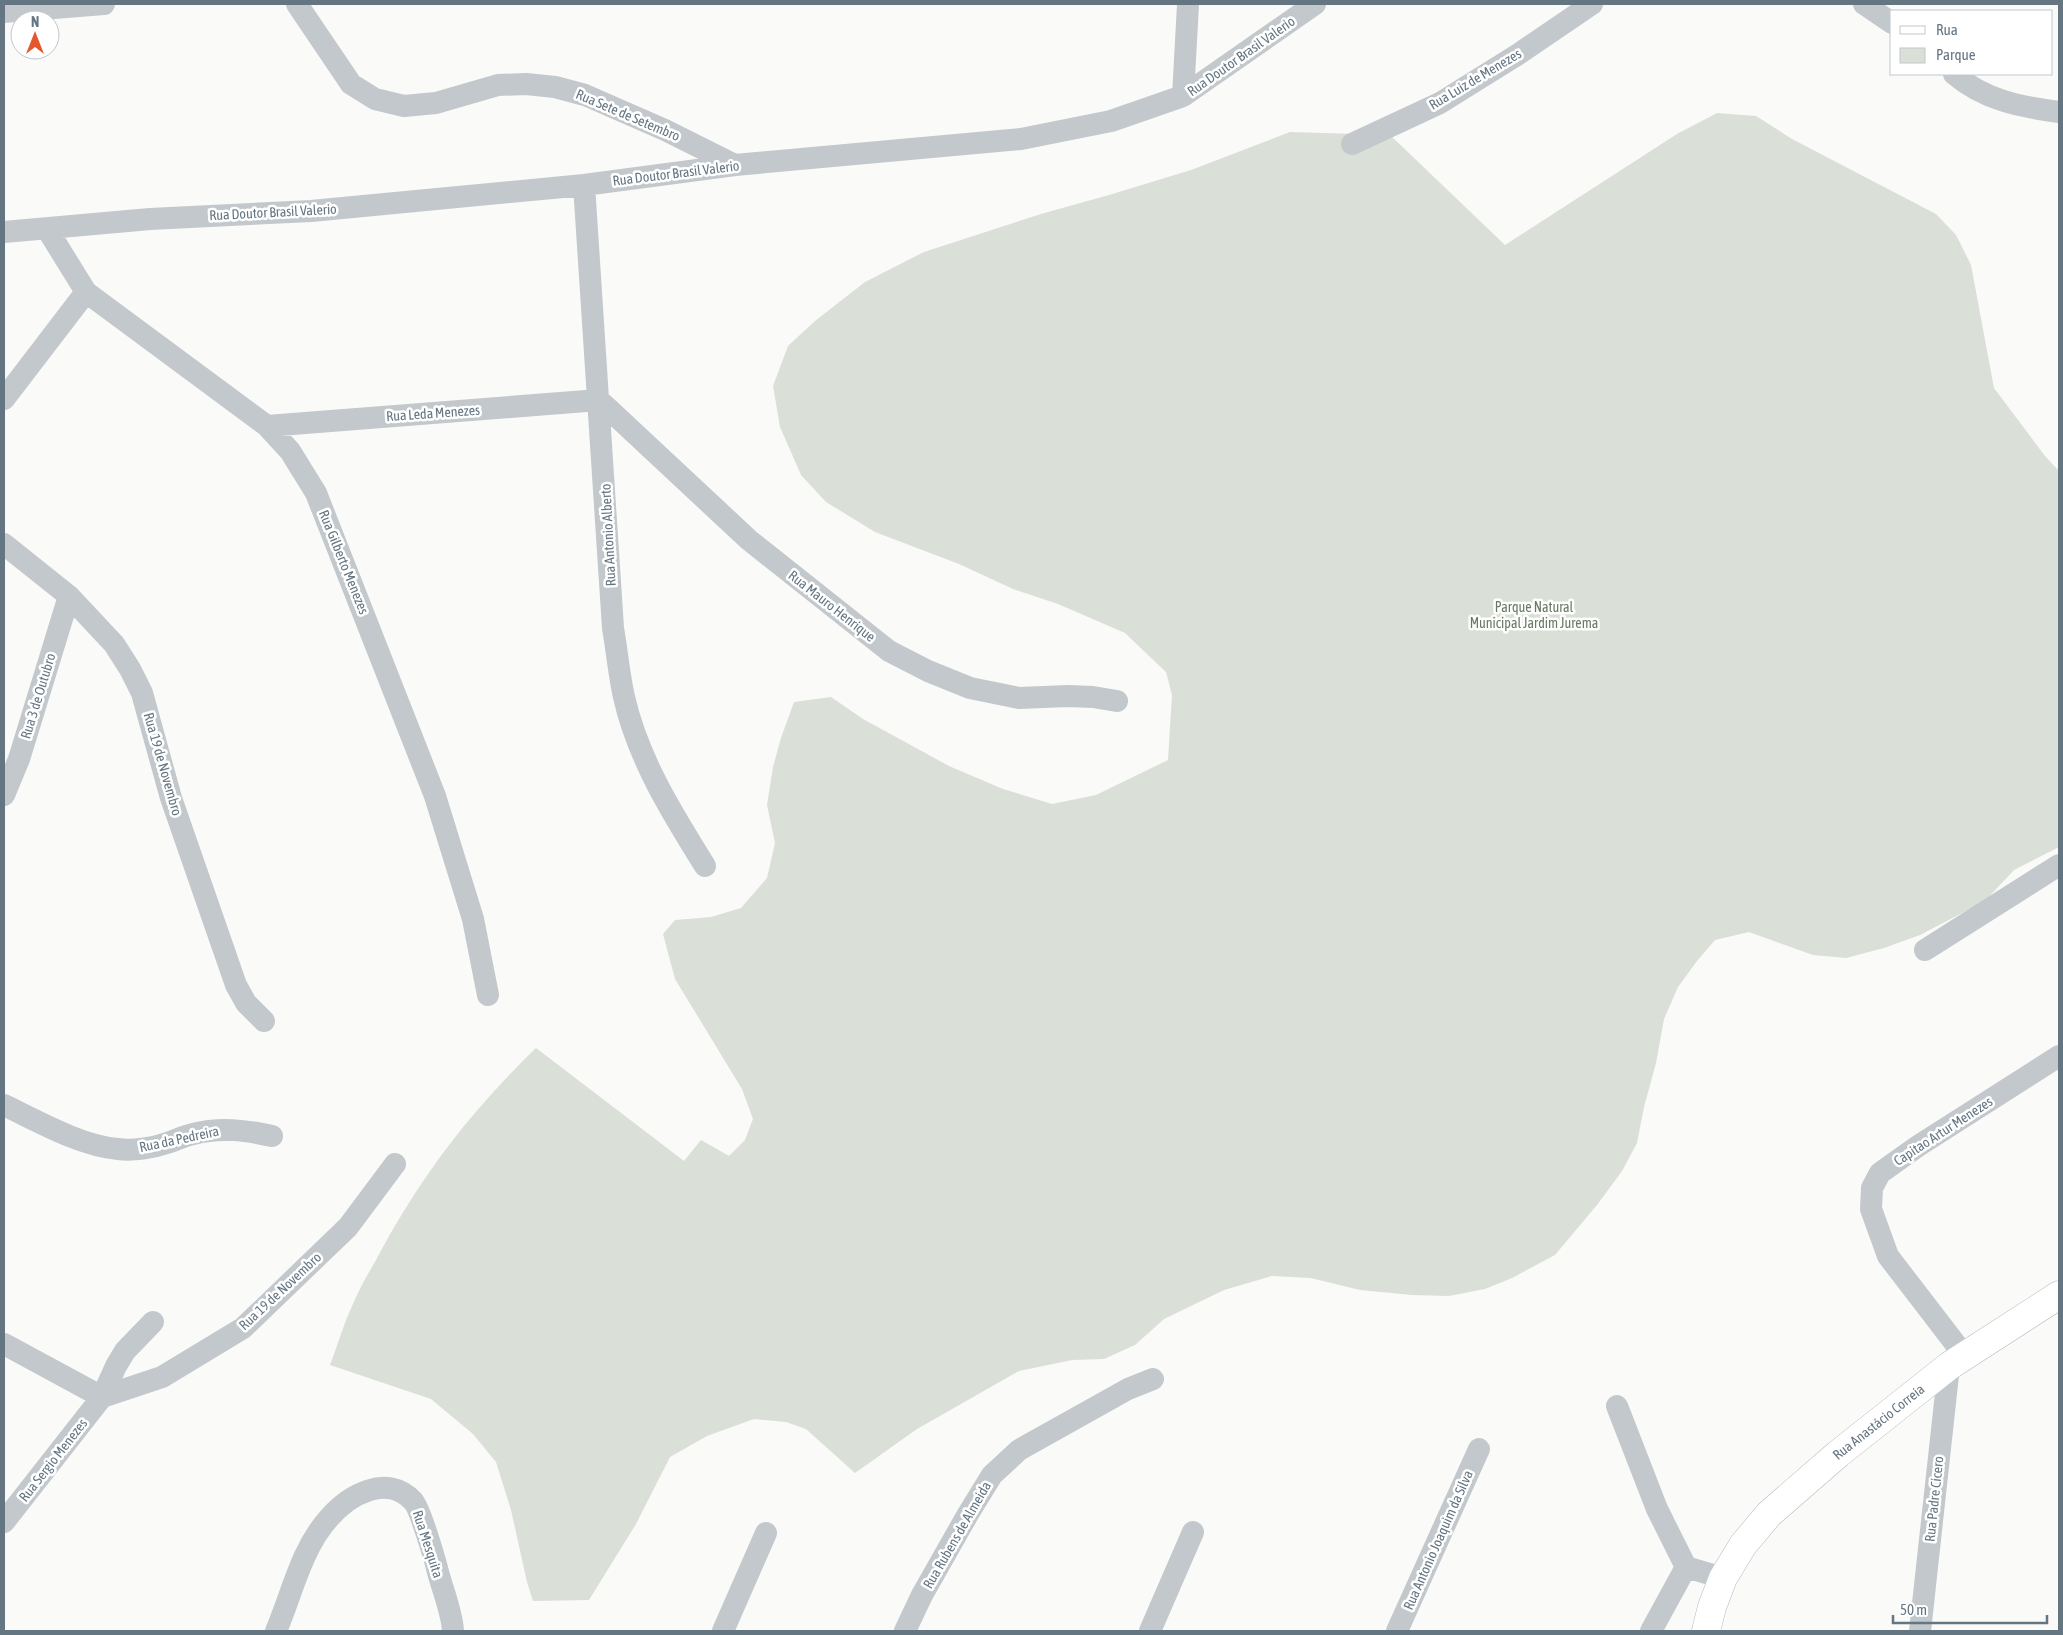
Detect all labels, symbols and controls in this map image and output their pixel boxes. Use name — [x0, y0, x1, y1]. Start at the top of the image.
north arrow — [10, 10, 60, 60]
legend — [1890, 10, 2053, 75]
street label: Rua Doutor Brasil Valerio — [1184, 13, 1298, 99]
text: N — [31, 14, 39, 30]
text: Rua — [1936, 21, 1958, 38]
street label: Rua Luiz de Menezes — [1426, 45, 1524, 113]
text: Parque — [1936, 46, 1976, 63]
street label: Rua Sete de Setembro — [574, 86, 682, 144]
street label: Rua Doutor Brasil Valerio — [612, 157, 740, 189]
street label: Rua Doutor Brasil Valerio — [209, 201, 337, 223]
street label: Rua Leda Menezes — [386, 402, 481, 424]
street label: Rua Antonio Alberto — [597, 483, 619, 587]
street label: Rua Gilberto Menezes — [316, 508, 372, 617]
street label: Rua Mauro Henrique — [785, 567, 879, 645]
park label: Parque Natural Municipal Jardim Jurema — [1470, 599, 1598, 631]
street label: Rua 3 de Outubro — [17, 651, 59, 741]
street label: Rua 19 de Novembro — [141, 711, 185, 817]
street label: Capitao Artur Menezes — [1891, 1093, 1995, 1169]
street label: Rua da Pedreira — [138, 1123, 220, 1155]
street label: Rua 19 de Novembro — [236, 1249, 324, 1333]
street label: Rua Anastácio Correia — [1829, 1381, 1927, 1463]
street label: Rua Sergio Menezes — [16, 1415, 90, 1505]
street label: Rua Padre Cicero — [1922, 1455, 1946, 1543]
street label: Rua Antonio Joaquim da Silva — [1400, 1468, 1476, 1612]
street label: Rua Rubens de Almeida — [920, 1479, 994, 1591]
street label: Rua Mesquita — [410, 1508, 446, 1580]
scale bar — [1893, 1592, 2047, 1624]
text: 50 m — [1900, 1601, 1927, 1618]

